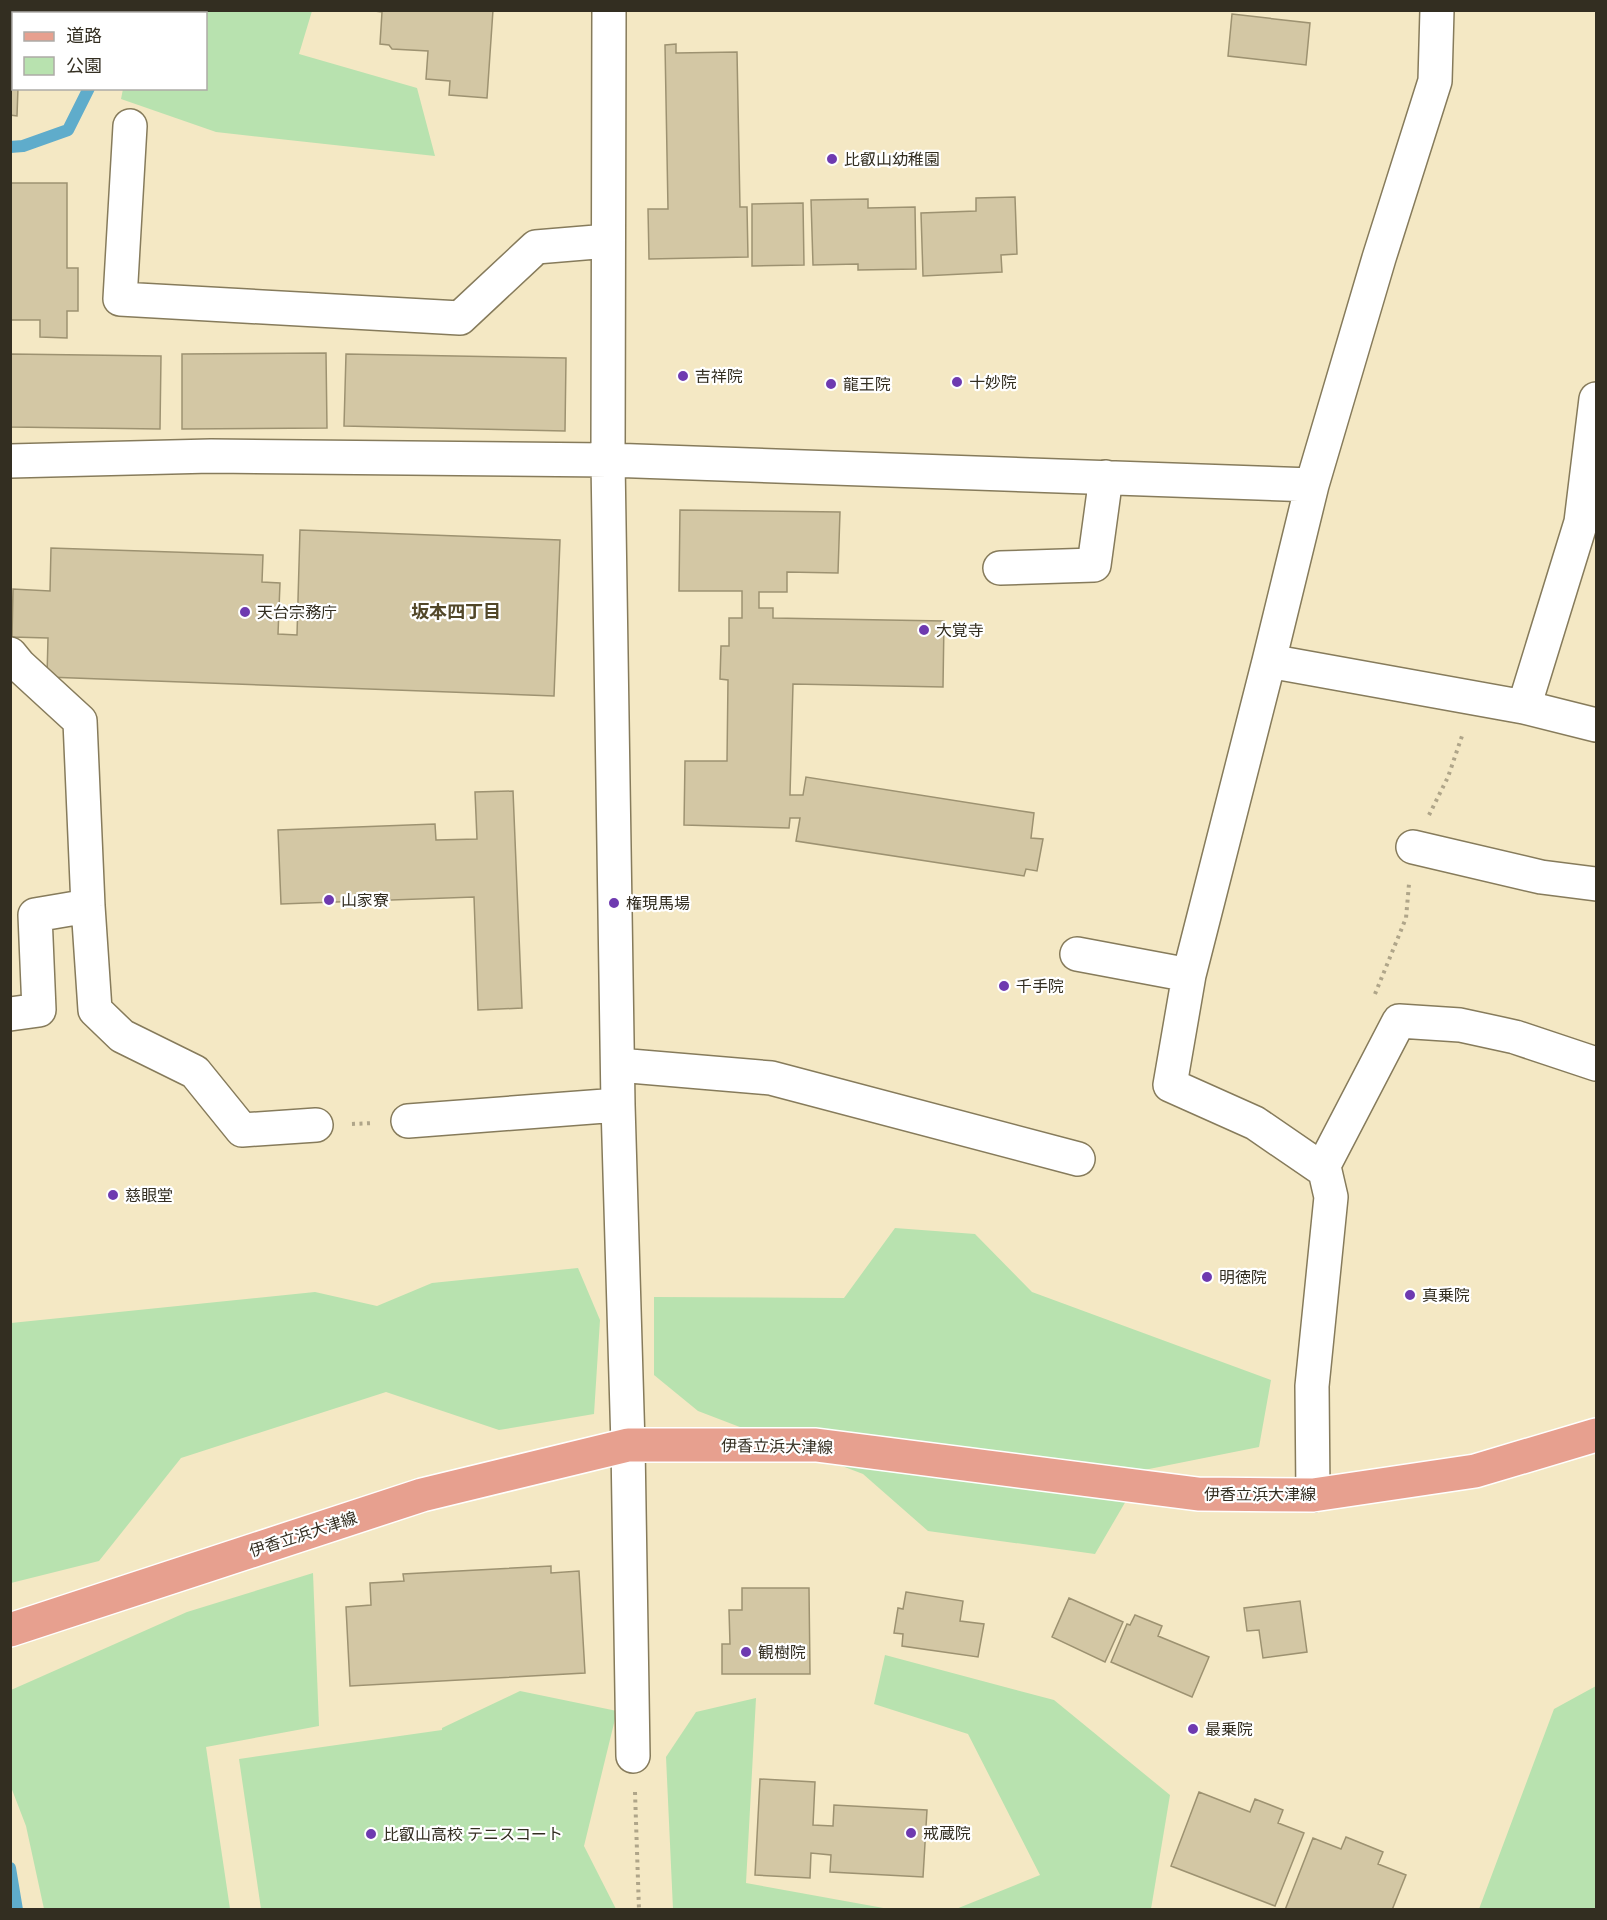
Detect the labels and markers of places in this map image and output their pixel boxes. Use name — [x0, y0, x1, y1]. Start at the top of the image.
place label: 比叡山幼稚園 — [844, 150, 940, 169]
marker: 比叡山幼稚園 — [825, 152, 839, 166]
place label: 吉祥院 — [695, 367, 743, 386]
marker: 吉祥院 — [676, 369, 690, 383]
place label: 十妙院 — [969, 373, 1017, 392]
place label: 龍王院 — [843, 375, 891, 394]
marker: 十妙院 — [950, 375, 964, 389]
marker: 龍王院 — [824, 377, 838, 391]
place label: 天台宗務庁 — [257, 603, 337, 622]
marker: 天台宗務庁 — [238, 605, 252, 619]
place label: 大覚寺 — [936, 621, 984, 640]
marker: 大覚寺 — [917, 623, 931, 637]
place label: 山家寮 — [341, 891, 389, 910]
marker: 山家寮 — [322, 893, 336, 907]
place label: 権現馬場 — [626, 894, 690, 913]
marker: 権現馬場 — [607, 896, 621, 910]
place label: 千手院 — [1016, 977, 1064, 996]
marker: 千手院 — [997, 979, 1011, 993]
place label: 慈眼堂 — [125, 1186, 173, 1205]
marker: 慈眼堂 — [106, 1188, 120, 1202]
place label: 明徳院 — [1219, 1268, 1267, 1287]
marker: 明徳院 — [1200, 1270, 1214, 1284]
place label: 真乗院 — [1422, 1286, 1470, 1305]
marker: 真乗院 — [1403, 1288, 1417, 1302]
place label: 観樹院 — [758, 1643, 806, 1662]
marker: 観樹院 — [739, 1645, 753, 1659]
place label: 最乗院 — [1205, 1720, 1253, 1739]
marker: 最乗院 — [1186, 1722, 1200, 1736]
place label: 戒蔵院 — [923, 1824, 971, 1843]
place label: 比叡山高校 テニスコート — [383, 1825, 563, 1844]
marker: 戒蔵院 — [904, 1826, 918, 1840]
marker: 比叡山高校 テニスコート — [364, 1827, 378, 1841]

